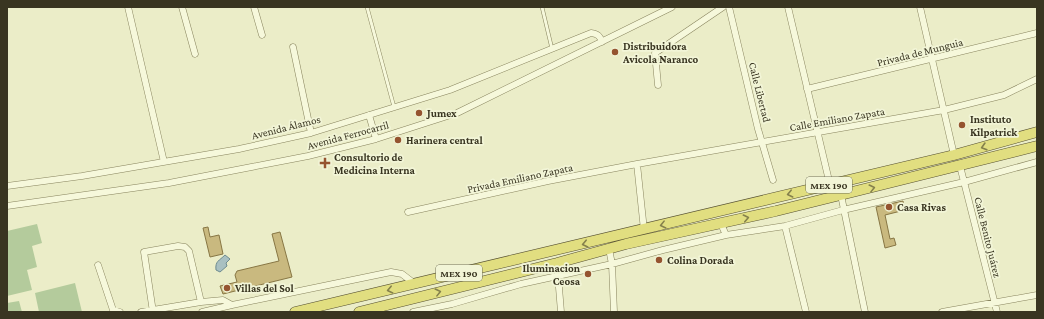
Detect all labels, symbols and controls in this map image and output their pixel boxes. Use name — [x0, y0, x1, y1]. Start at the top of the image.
street label: Privada de Munguia — [876, 36, 964, 69]
place label: Distribuidora Avicola Naranco — [622, 40, 699, 65]
marker: Distribuidora Avicola Naranco — [610, 47, 620, 57]
street label: Calle Libertad — [747, 61, 773, 123]
street label: Calle Emiliano Zapata — [788, 105, 886, 134]
place label: Jumex — [426, 107, 457, 119]
marker: Jumex — [414, 108, 424, 118]
street label: Avenida Álamos — [250, 113, 322, 141]
place label: Instituto Kilpatrick — [970, 113, 1018, 138]
street label: Avenida Ferrocarril — [306, 118, 390, 152]
marker: Instituto Kilpatrick — [957, 120, 967, 130]
place label: Harinera central — [406, 134, 483, 146]
marker: Harinera central — [393, 135, 403, 145]
one-way arrow — [981, 142, 988, 151]
place label: Consultorio de Medicina Interna — [334, 151, 415, 176]
marker: Consultorio de Medicina Interna — [319, 157, 331, 169]
street label: Privada Emiliano Zapata — [466, 161, 574, 196]
road number: MEX 190 — [806, 177, 852, 193]
one-way arrow — [869, 184, 875, 192]
one-way arrow — [786, 190, 793, 198]
street label: Calle Benito Juárez — [971, 196, 1004, 279]
place label: Casa Rivas — [897, 201, 946, 213]
marker: Casa Rivas — [884, 202, 894, 212]
one-way arrow — [743, 215, 749, 223]
one-way arrow — [660, 220, 667, 228]
one-way arrow — [582, 239, 588, 247]
place label: Colina Dorada — [667, 254, 734, 266]
marker: Colina Dorada — [654, 255, 664, 265]
place label: Iluminacion Ceosa — [523, 262, 581, 287]
road number: MEX 190 — [436, 265, 482, 281]
marker: Iluminacion Ceosa — [583, 269, 593, 279]
place label: Villas del Sol — [234, 282, 295, 294]
marker: Villas del Sol — [222, 283, 232, 293]
one-way arrow — [387, 285, 394, 293]
one-way arrow — [434, 289, 441, 297]

